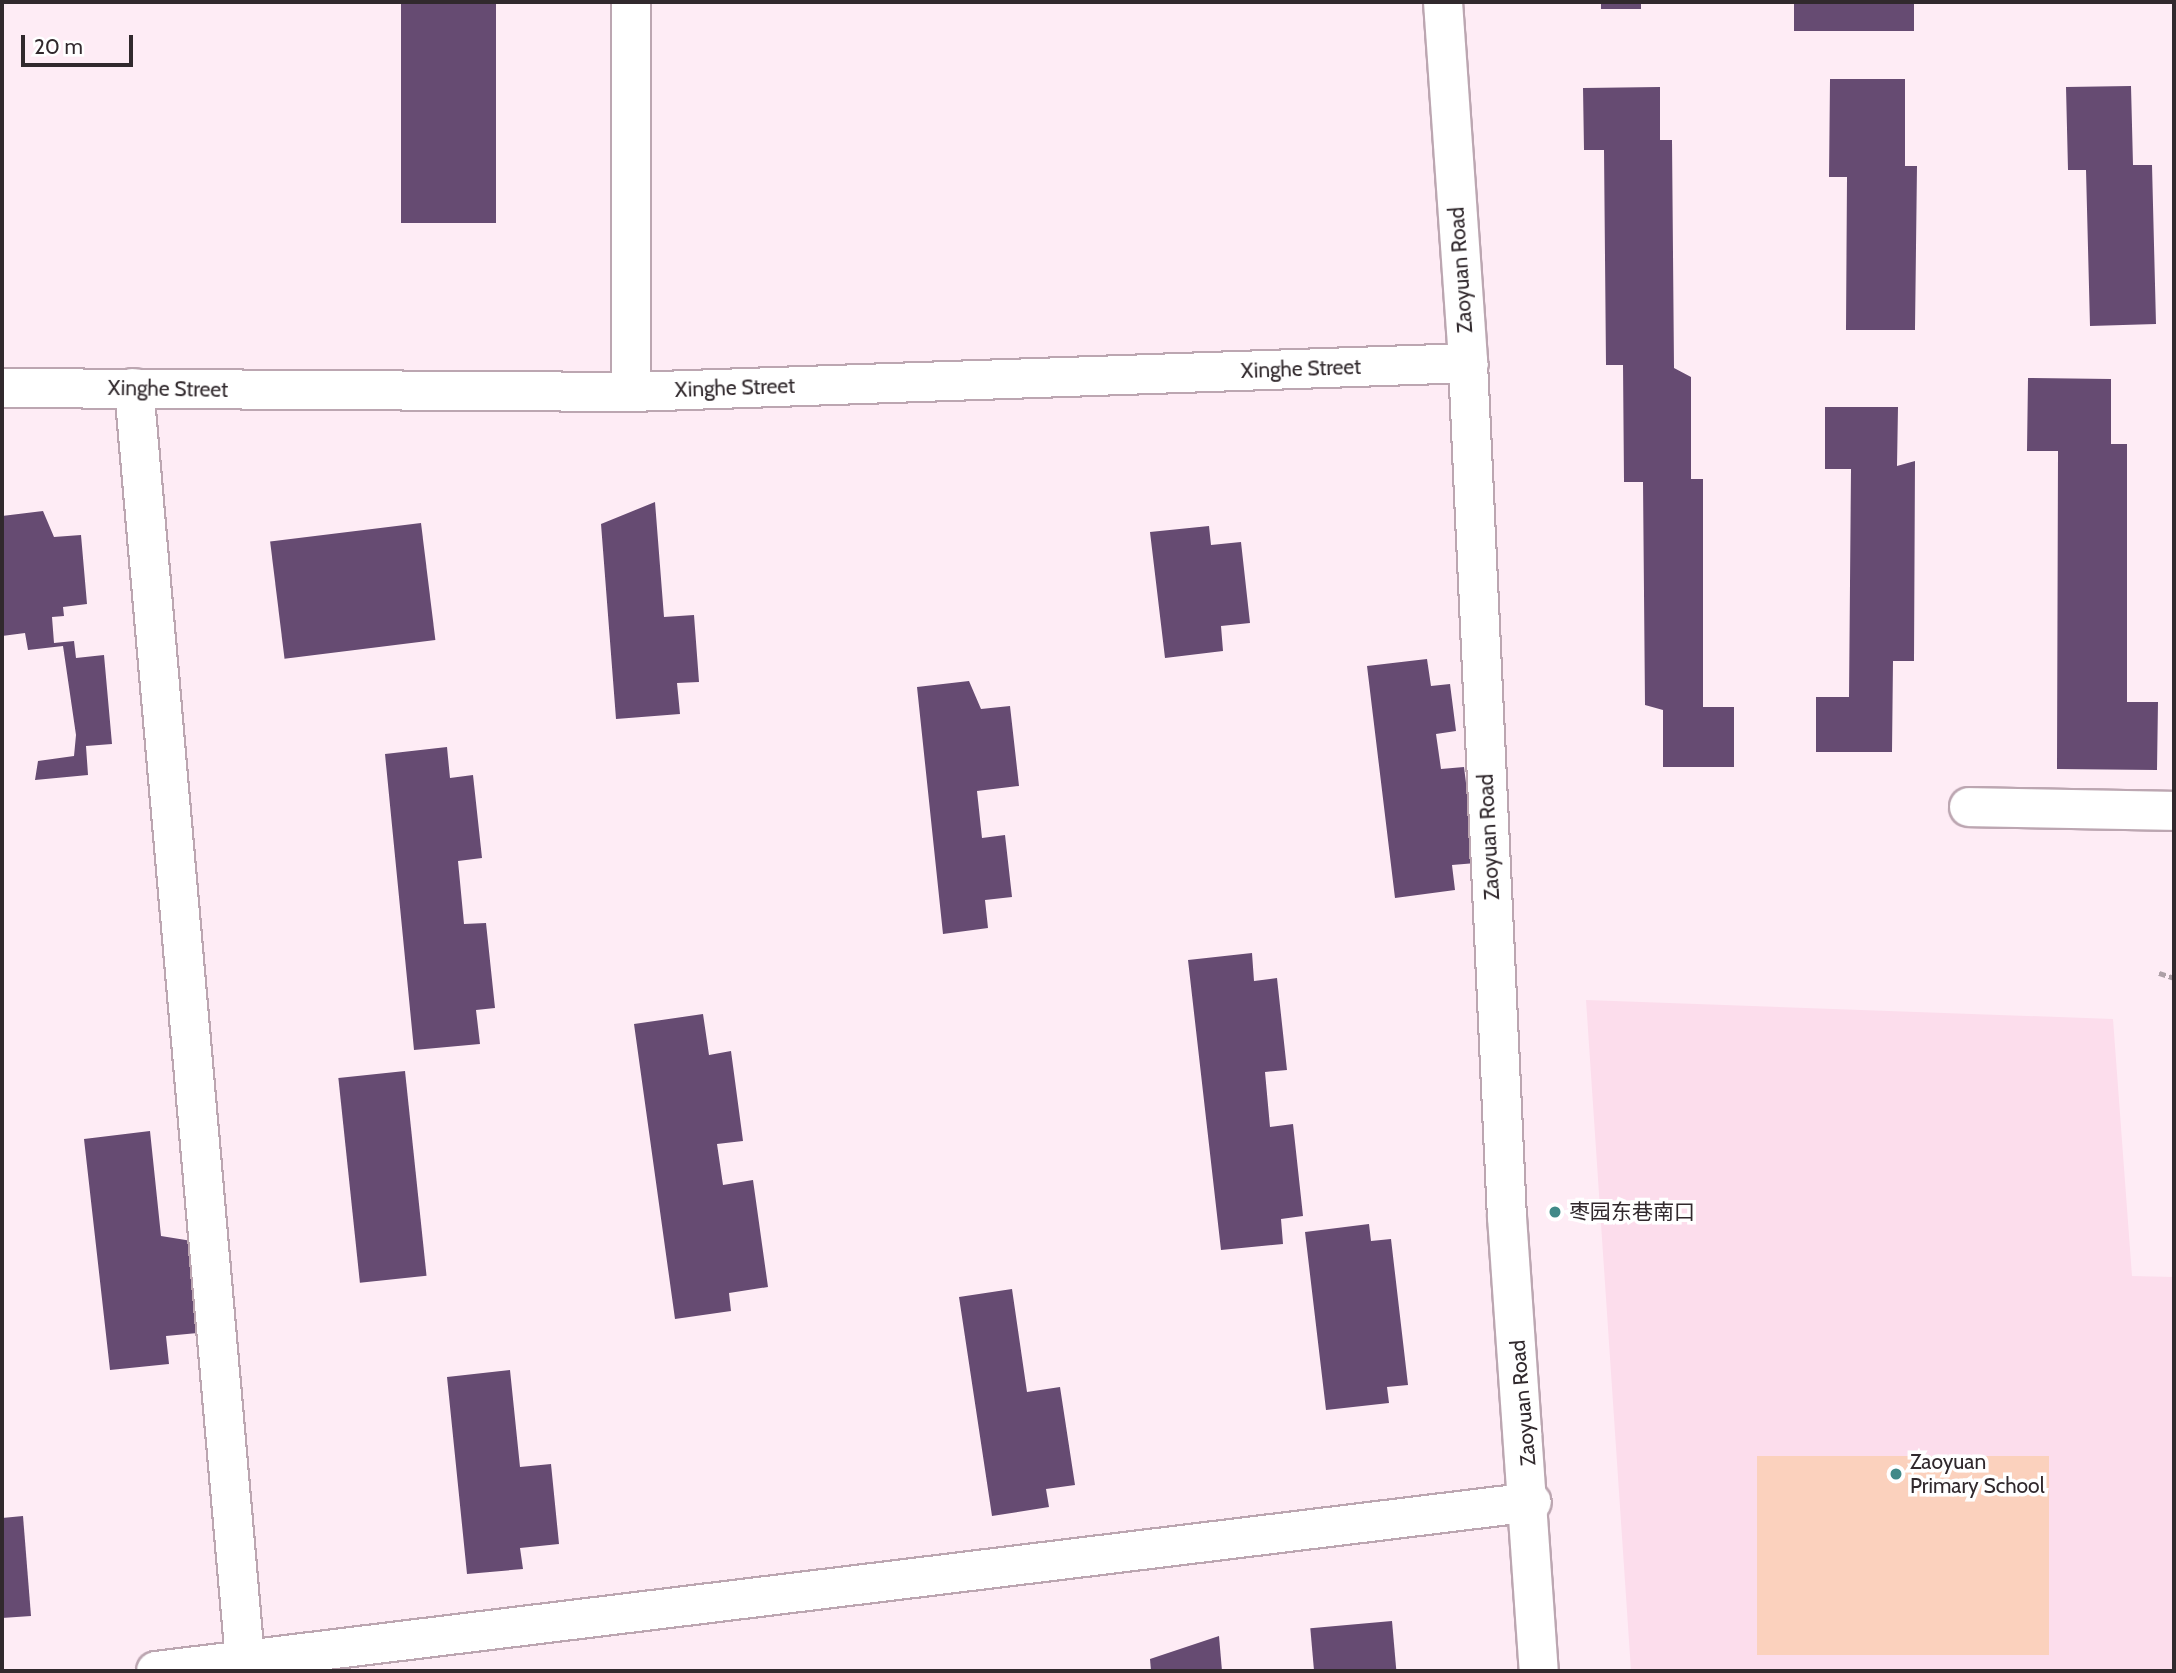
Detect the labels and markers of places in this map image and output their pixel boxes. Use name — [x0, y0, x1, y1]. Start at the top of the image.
place label: 枣园东巷南口 — [1569, 1199, 1695, 1225]
marker: 枣园东巷南口 — [1547, 1204, 1563, 1220]
place label: Zaoyuan Primary School — [1910, 1449, 2045, 1499]
marker: Zaoyuan Primary School — [1888, 1466, 1904, 1482]

